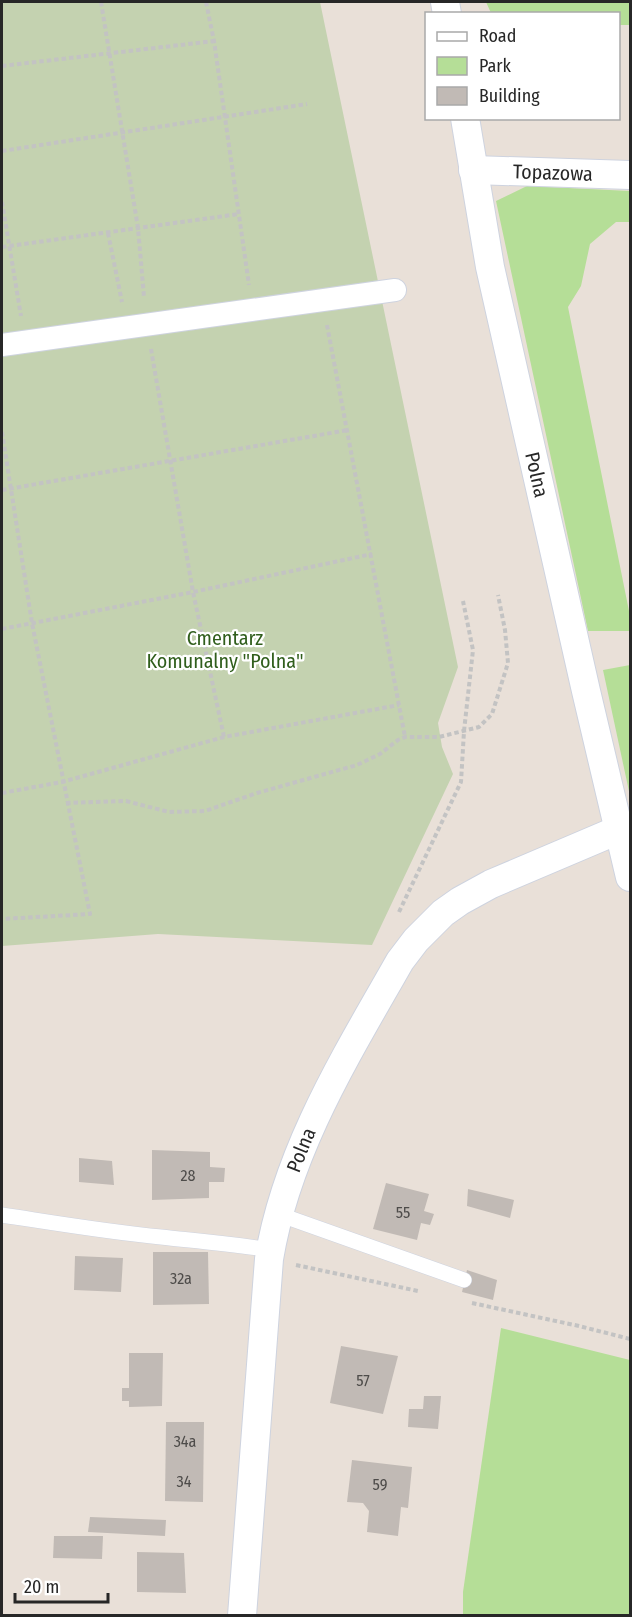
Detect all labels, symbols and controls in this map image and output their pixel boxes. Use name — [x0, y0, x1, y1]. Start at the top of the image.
legend — [425, 12, 620, 120]
text: Road — [479, 25, 516, 47]
text: Park — [479, 55, 512, 77]
text: Building — [479, 85, 540, 107]
street label: Topazowa — [513, 159, 593, 186]
street label: Polna — [520, 450, 554, 500]
park label: Cmentarz Komunalny "Polna" — [146, 626, 304, 673]
street label: Polna — [281, 1124, 321, 1175]
house number: 28 — [180, 1166, 196, 1185]
house number: 55 — [396, 1203, 410, 1222]
house number: 32a — [170, 1269, 192, 1288]
house number: 57 — [356, 1371, 370, 1390]
house number: 34a — [174, 1432, 197, 1451]
house number: 34 — [177, 1472, 192, 1491]
house number: 59 — [373, 1475, 388, 1494]
scale bar — [15, 1566, 108, 1604]
text: 20 m — [24, 1576, 59, 1598]

